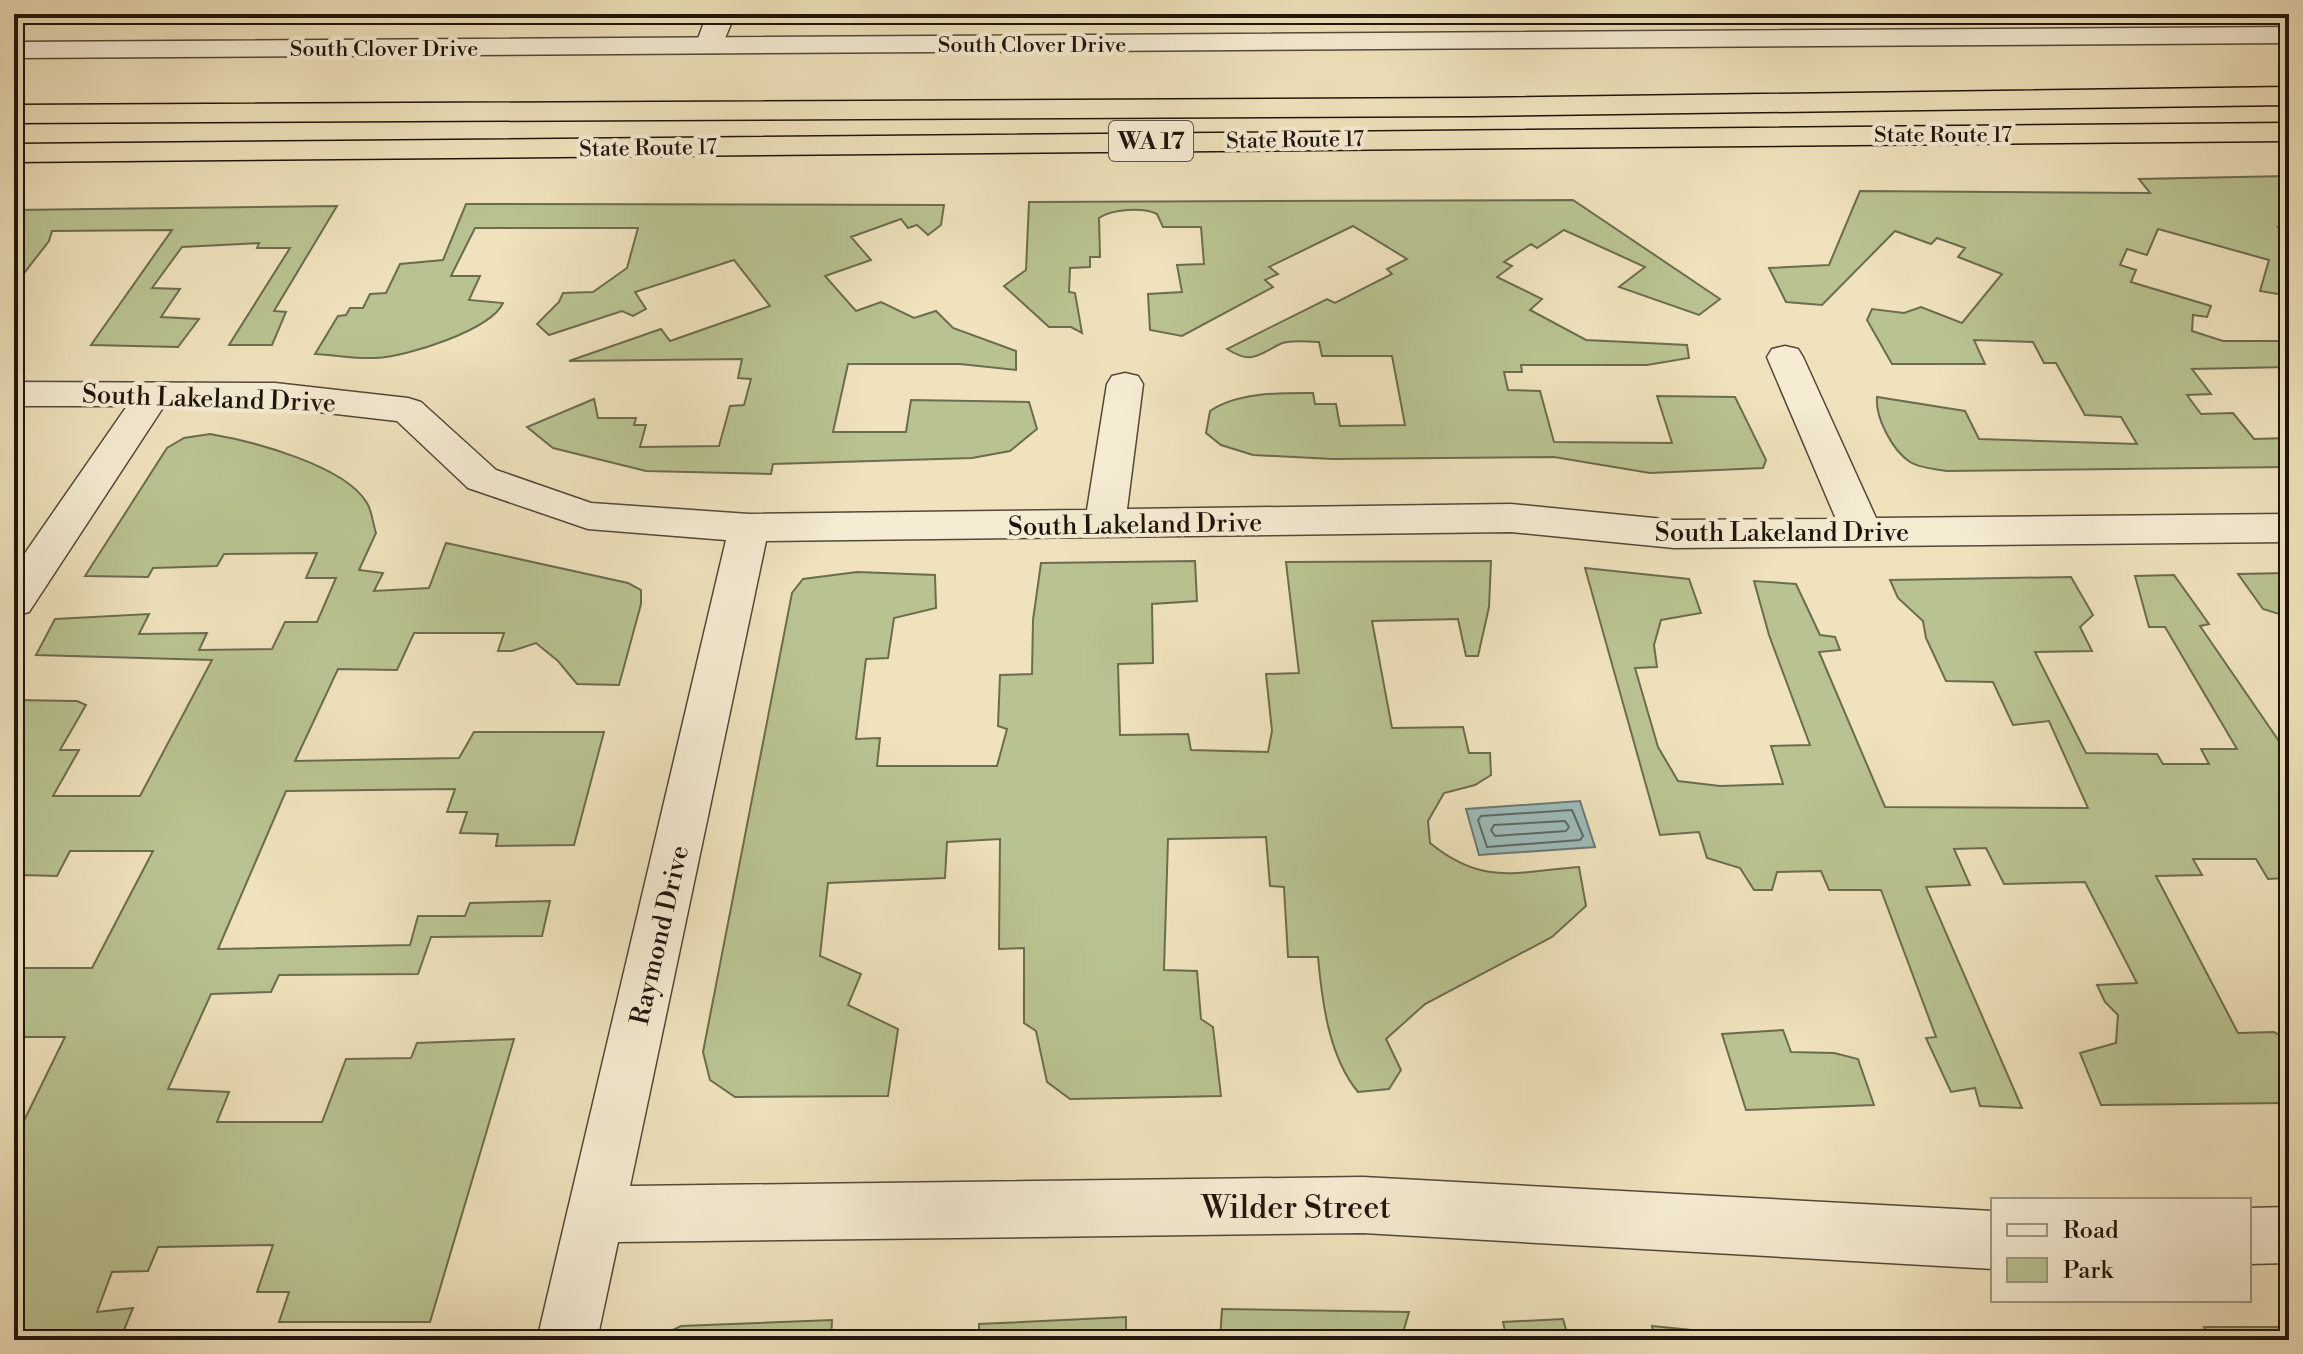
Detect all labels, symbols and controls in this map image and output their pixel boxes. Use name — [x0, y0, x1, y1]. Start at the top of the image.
street label: South Clover Drive — [938, 32, 1126, 59]
street label: South Clover Drive — [290, 36, 478, 63]
road number: WA 17 — [1109, 121, 1193, 161]
street label: State Route 17 — [1874, 122, 2012, 149]
street label: State Route 17 — [1226, 126, 1364, 155]
street label: State Route 17 — [579, 134, 717, 163]
street label: South Lakeland Drive — [81, 379, 337, 419]
street label: South Lakeland Drive — [1008, 507, 1262, 543]
street label: South Lakeland Drive — [1655, 517, 1909, 549]
street label: Raymond Drive — [624, 842, 696, 1028]
street label: Wilder Street — [1200, 1188, 1391, 1228]
legend — [1991, 1198, 2251, 1302]
text: Road — [2063, 1216, 2119, 1246]
text: Park — [2063, 1256, 2114, 1286]

